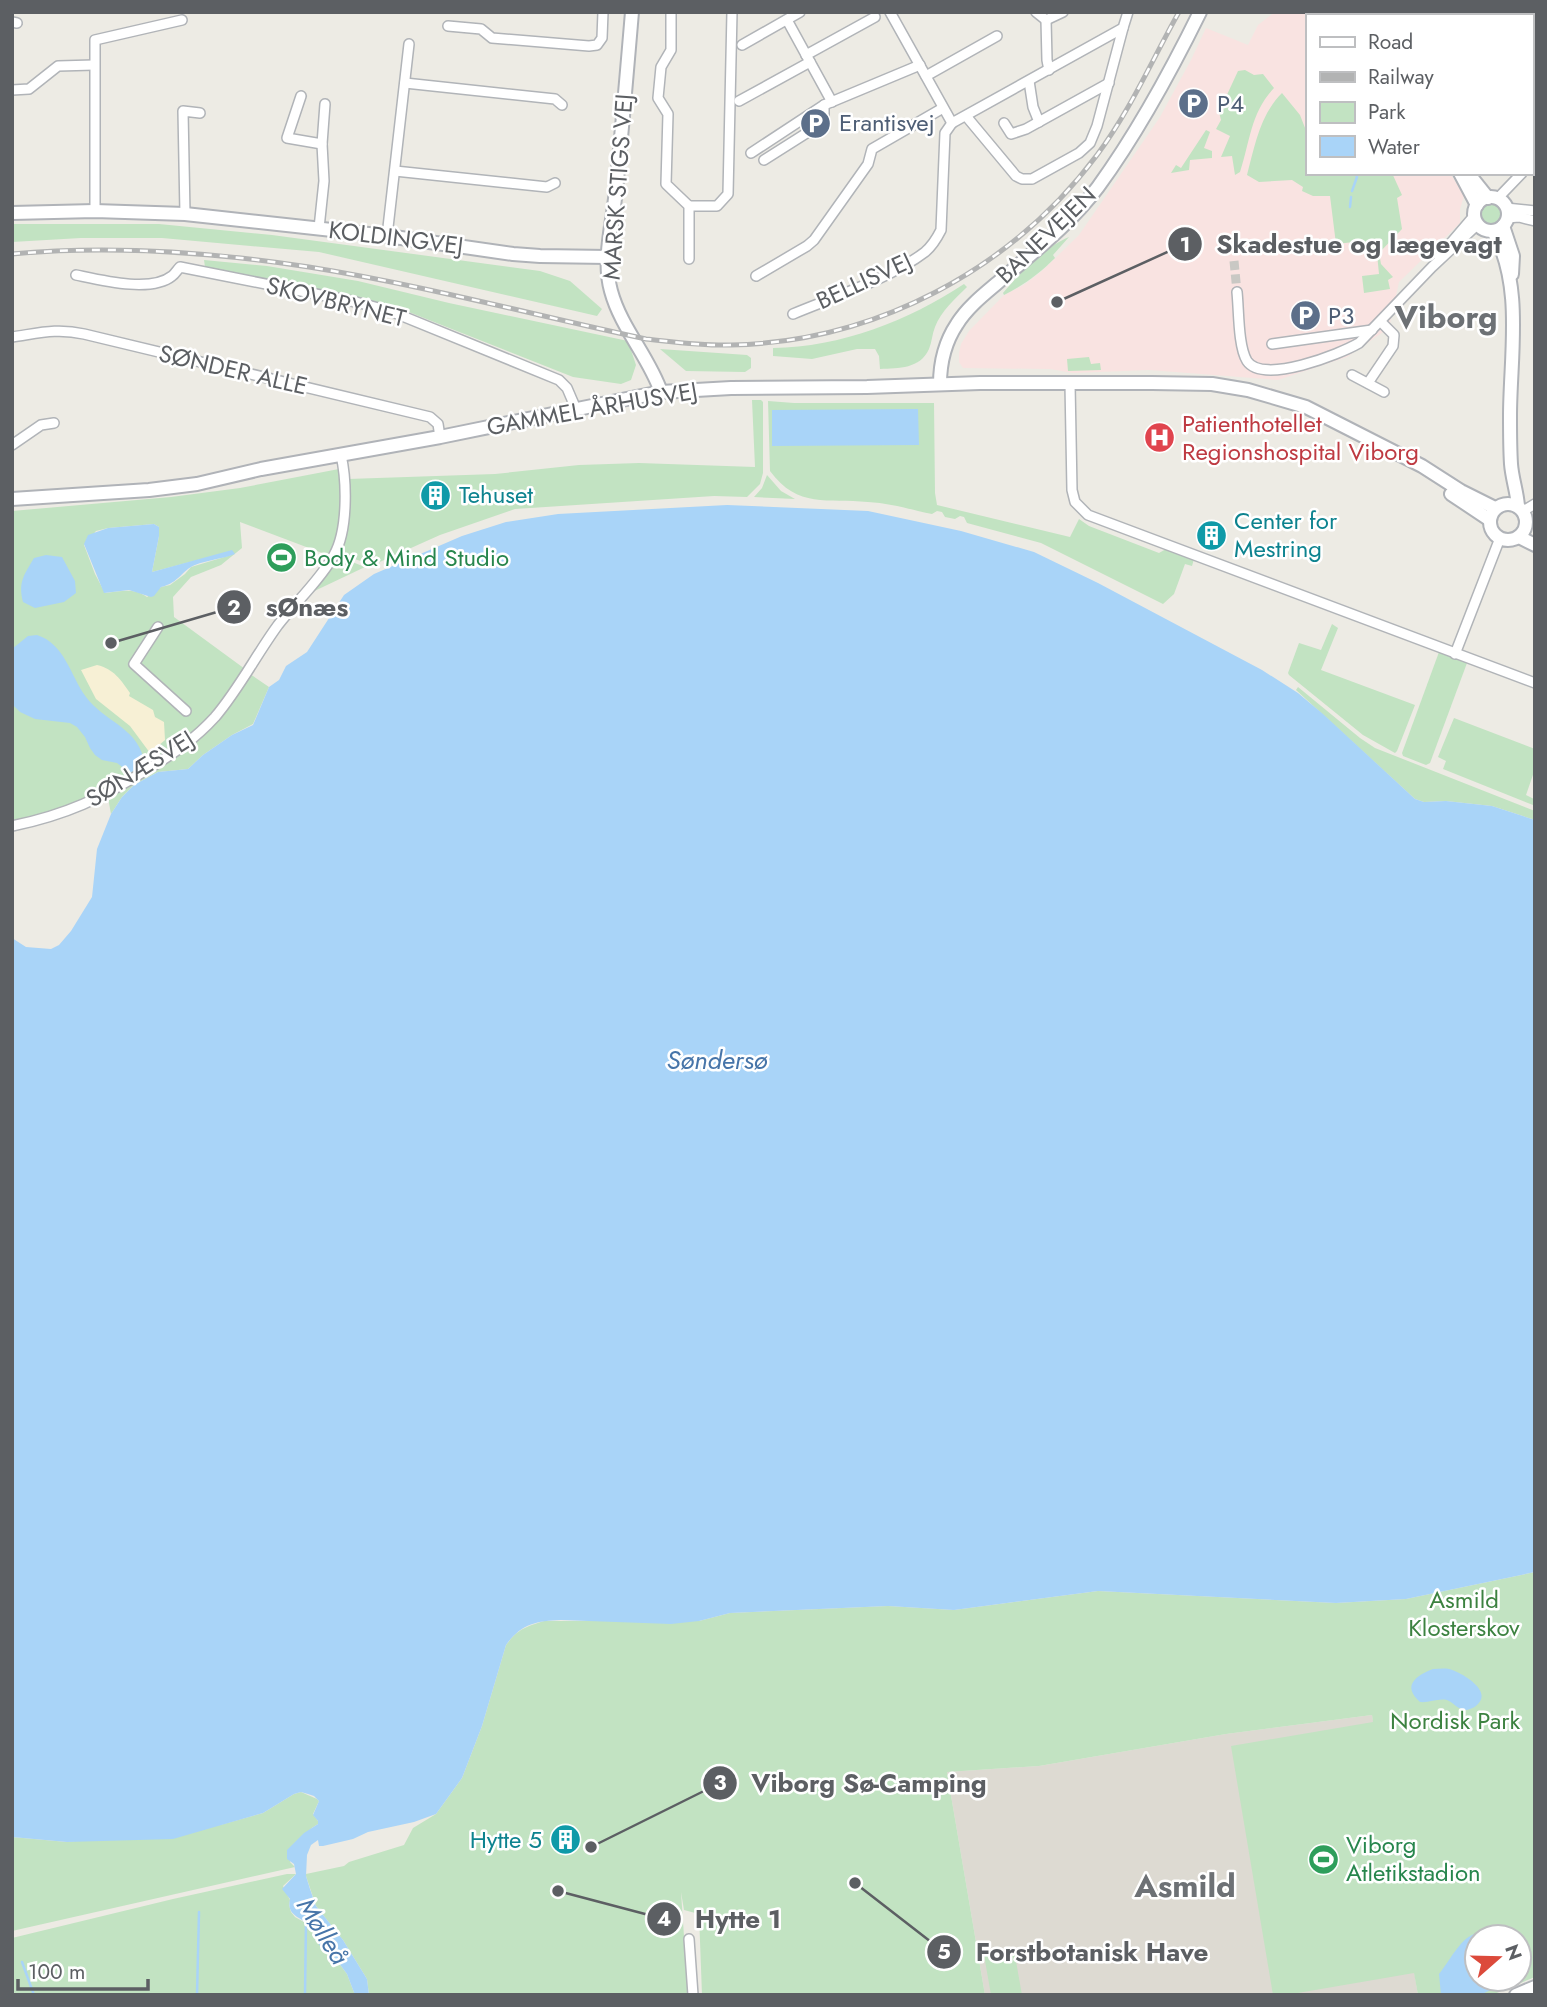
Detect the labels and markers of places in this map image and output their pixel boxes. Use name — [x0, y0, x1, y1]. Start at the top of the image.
place label: P4 — [1217, 86, 1244, 121]
parking icon: P4 — [1177, 87, 1211, 121]
place label: Erantisvej — [839, 105, 935, 140]
parking icon: Erantisvej — [799, 106, 833, 140]
callout: Skadestue og lægevagt — [1168, 221, 1516, 268]
place label: P3 — [1328, 298, 1354, 333]
parking icon: P3 — [1288, 299, 1322, 333]
place label: Patienthotellet Regionshospital Viborg — [1182, 406, 1419, 469]
hospital icon: Patienthotellet Regionshospital Viborg — [1142, 421, 1176, 455]
place label: Tehuset — [459, 477, 533, 512]
building icon: Tehuset — [419, 478, 453, 512]
place label: Center for Mestring — [1234, 503, 1338, 566]
building icon: Center for Mestring — [1194, 518, 1228, 552]
place label: Body & Mind Studio — [304, 540, 509, 575]
sports icon: Body & Mind Studio — [264, 541, 298, 575]
callout: sØnæs — [216, 584, 362, 631]
callout: Viborg Sø-Camping — [703, 1759, 1001, 1806]
place label: Hytte 5 — [470, 1822, 542, 1857]
building icon: Hytte 5 — [548, 1823, 582, 1857]
place label: Viborg Atletikstadion — [1346, 1827, 1481, 1890]
sports icon: Viborg Atletikstadion — [1306, 1842, 1340, 1876]
callout: Hytte 1 — [646, 1895, 796, 1942]
callout: Forstbotanisk Have — [926, 1928, 1222, 1975]

